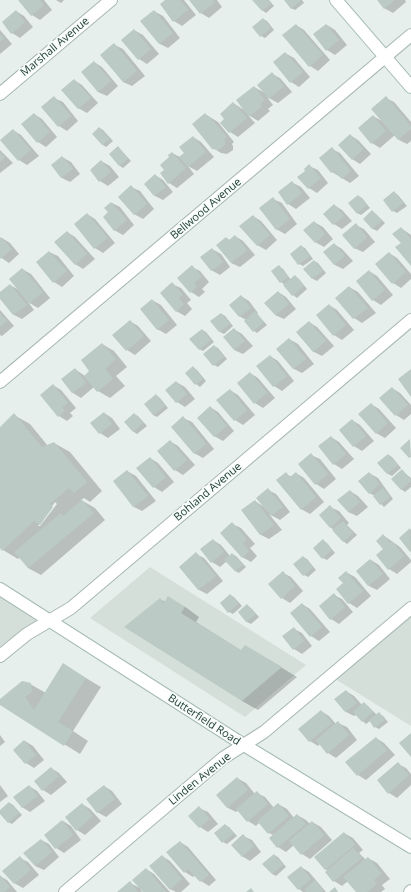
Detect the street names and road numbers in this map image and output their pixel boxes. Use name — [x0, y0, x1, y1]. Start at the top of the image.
street label: Marshall Avenue — [18, 15, 92, 79]
street label: Bellwood Avenue — [168, 176, 244, 242]
street label: Bohland Avenue — [172, 460, 244, 524]
street label: Butterfield Road — [165, 692, 243, 748]
street label: Linden Avenue — [166, 750, 234, 808]

